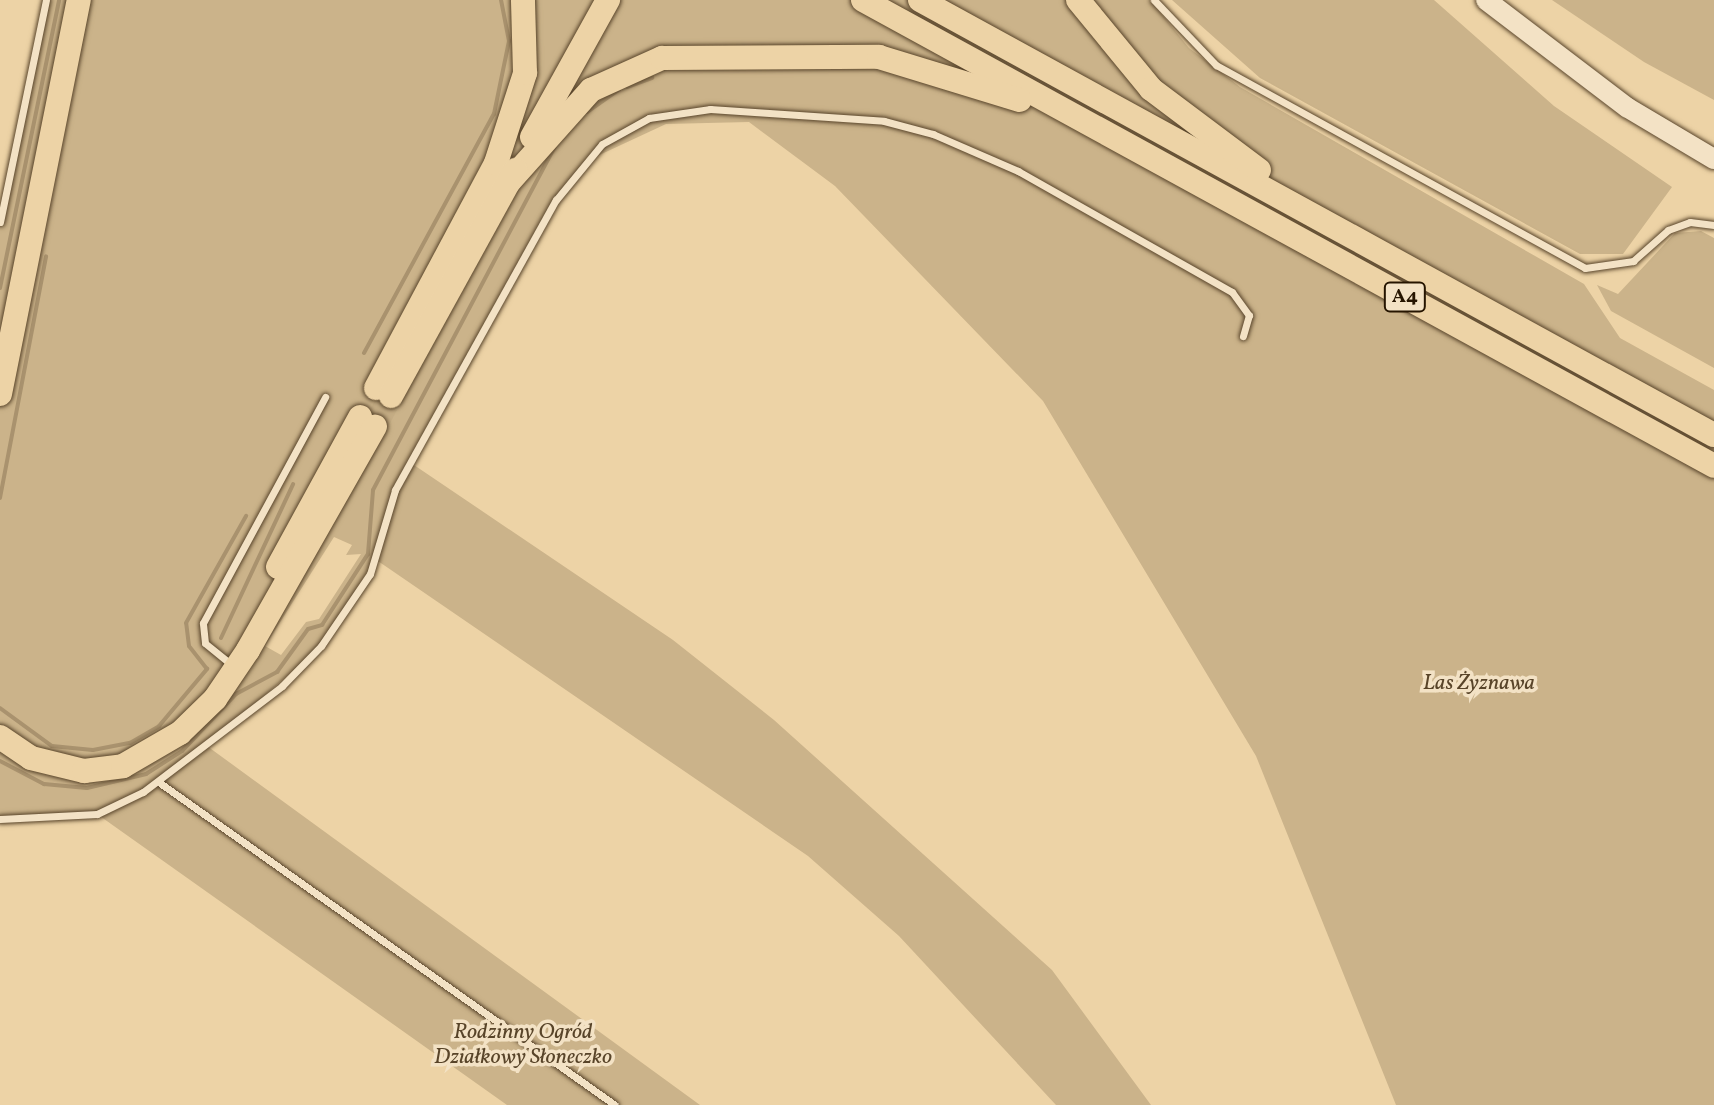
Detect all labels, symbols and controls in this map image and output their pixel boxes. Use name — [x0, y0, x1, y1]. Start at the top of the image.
road number: A4 — [1383, 281, 1427, 313]
park label: Las Żyznawa — [1423, 671, 1535, 697]
park label: Rodzinny Ogród Działkowy Słoneczko — [434, 1019, 612, 1070]

